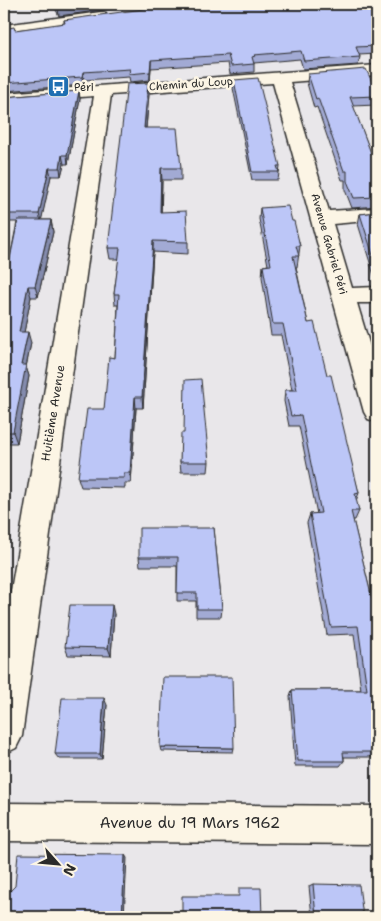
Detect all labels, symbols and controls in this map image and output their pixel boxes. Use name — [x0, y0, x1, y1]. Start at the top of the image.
street label: Chemin du Loup — [149, 74, 233, 94]
bus stop icon: Péri — [46, 75, 70, 99]
place label: Péri — [74, 80, 94, 95]
street label: Avenue Gabriel Péri — [307, 192, 351, 296]
street label: Huitième Avenue — [37, 364, 69, 462]
street label: Avenue du 19 Mars 1962 — [100, 813, 280, 833]
north arrow — [32, 838, 82, 888]
text: N — [59, 861, 80, 879]

